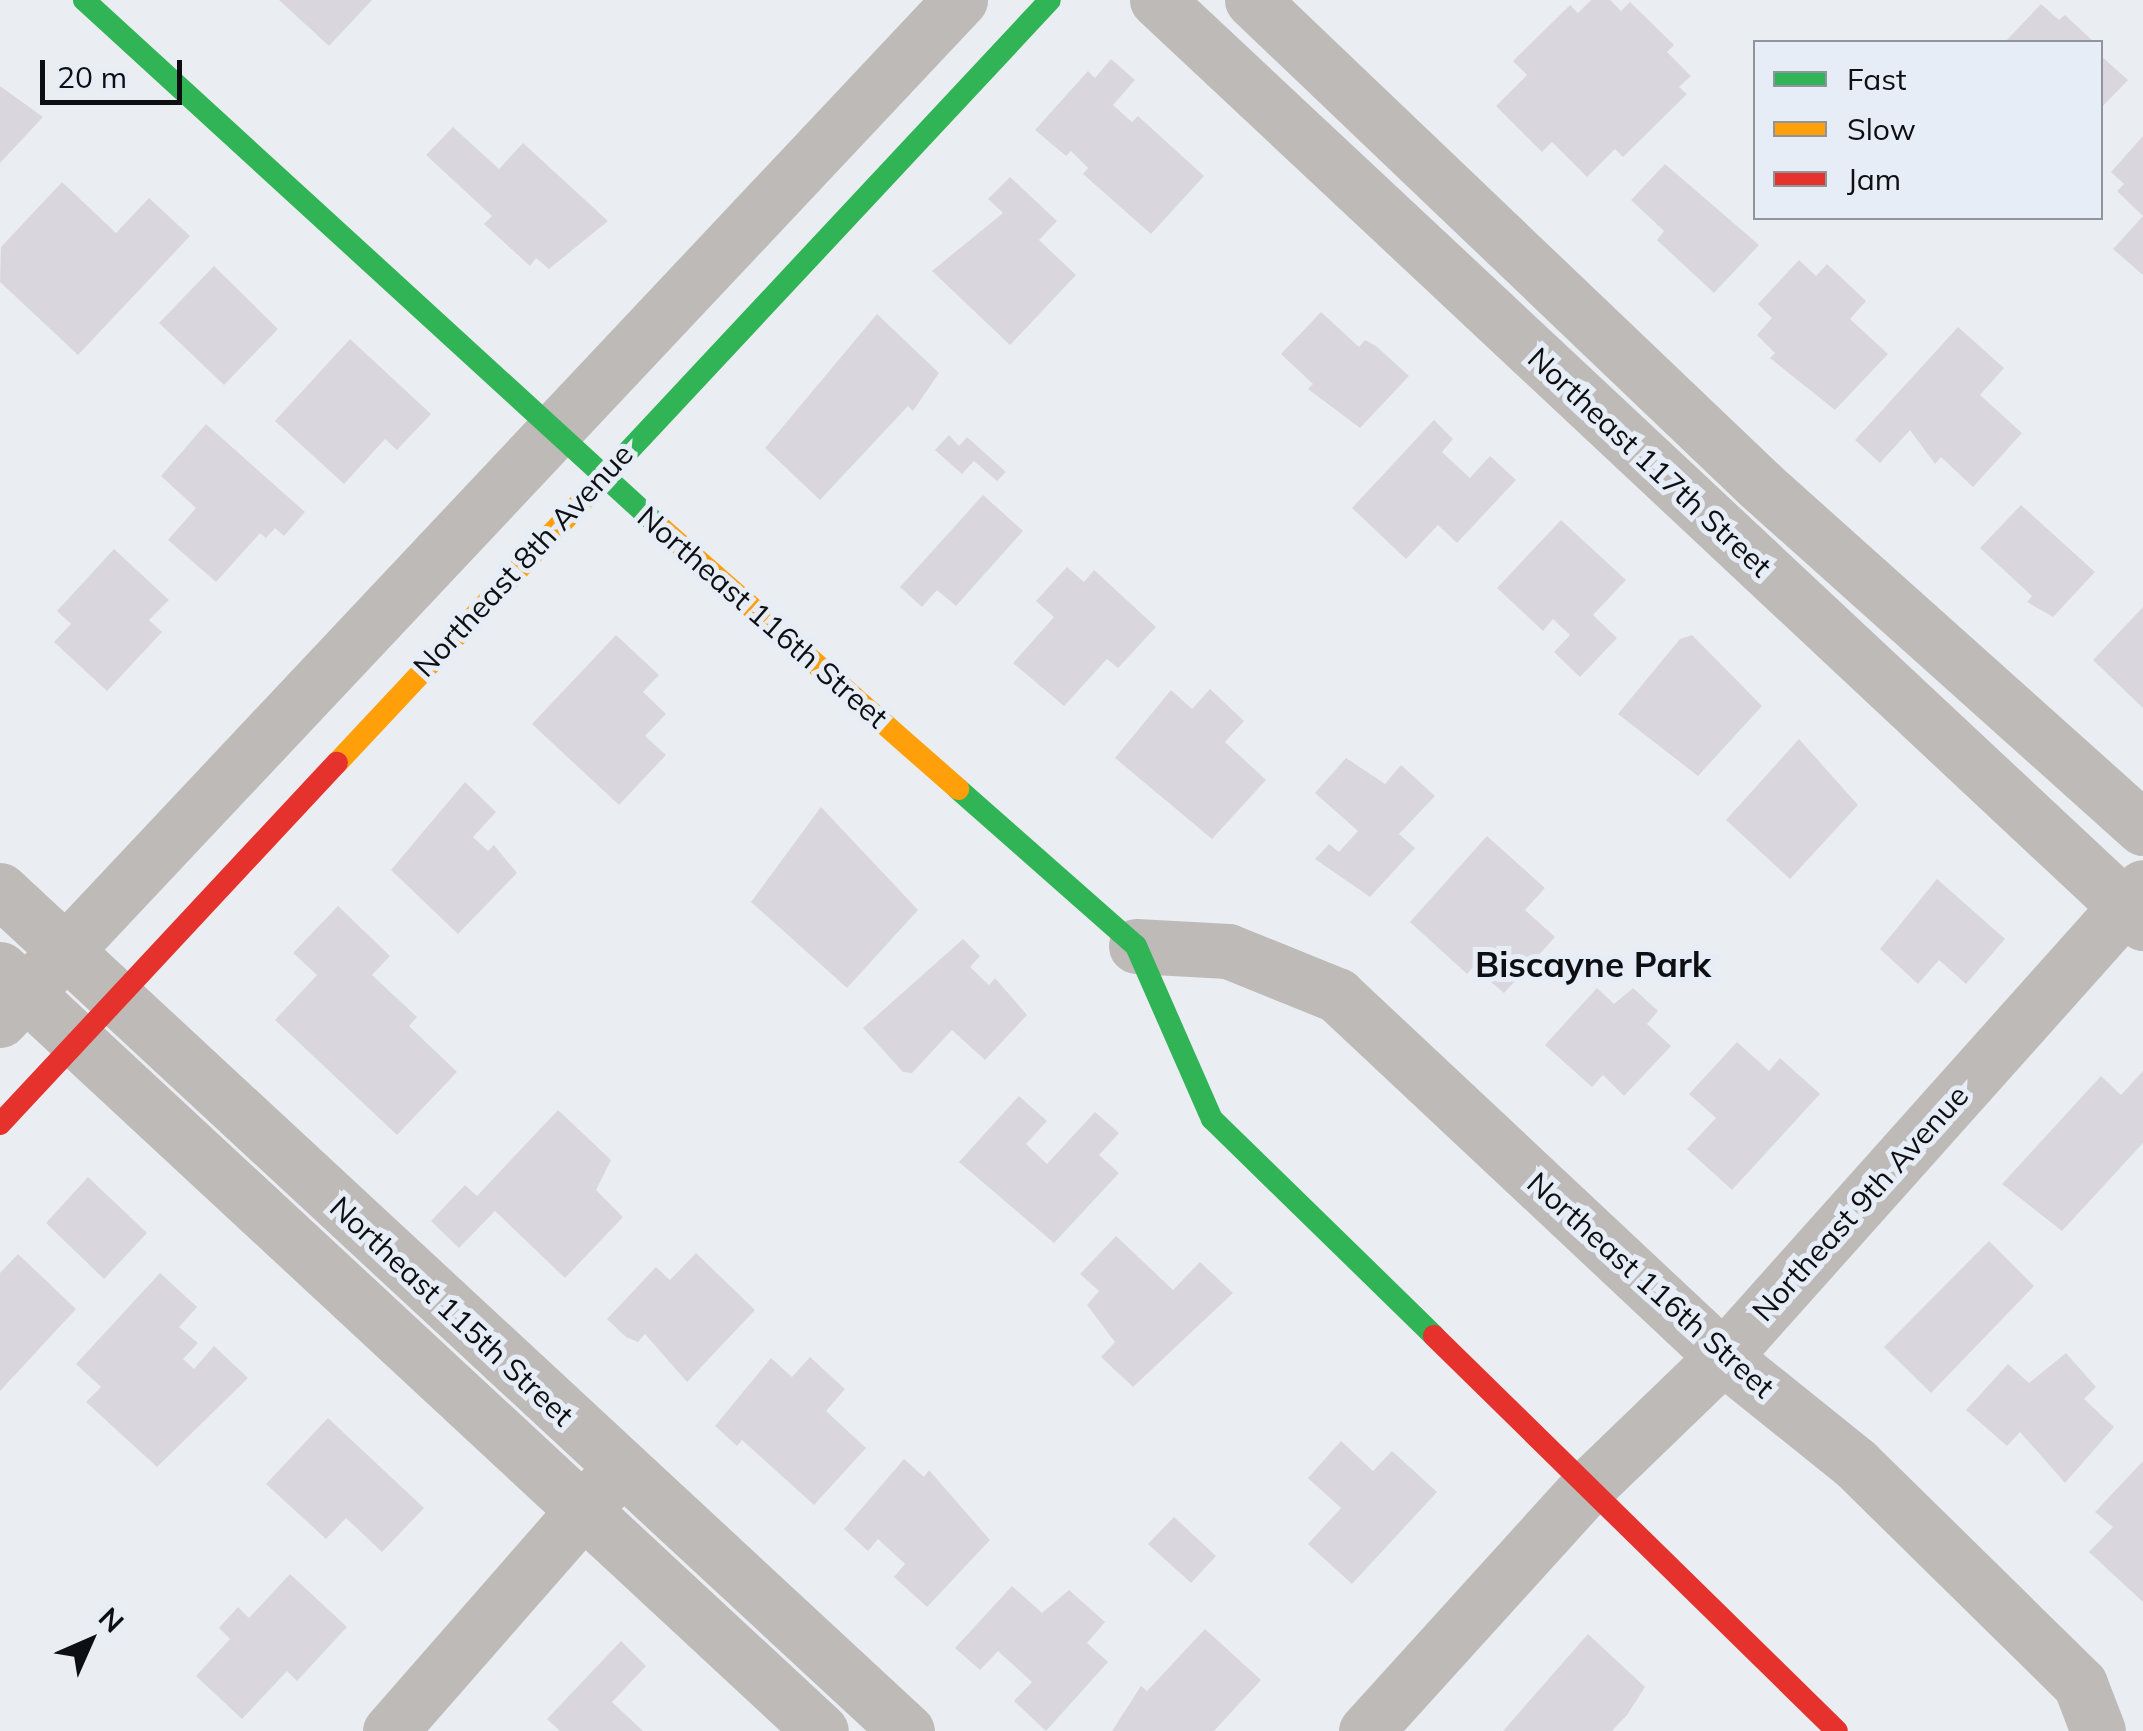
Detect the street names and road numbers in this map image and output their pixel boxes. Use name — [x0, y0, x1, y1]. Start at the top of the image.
street label: Northeast 117th Street — [1521, 340, 1779, 584]
street label: Northeast 8th Avenue — [406, 436, 640, 684]
street label: Northeast 116th Street — [631, 499, 895, 735]
street label: Northeast 9th Avenue — [1745, 1078, 1975, 1328]
street label: Northeast 116th Street — [1520, 1165, 1782, 1405]
street label: Northeast 115th Street — [323, 1189, 581, 1433]

